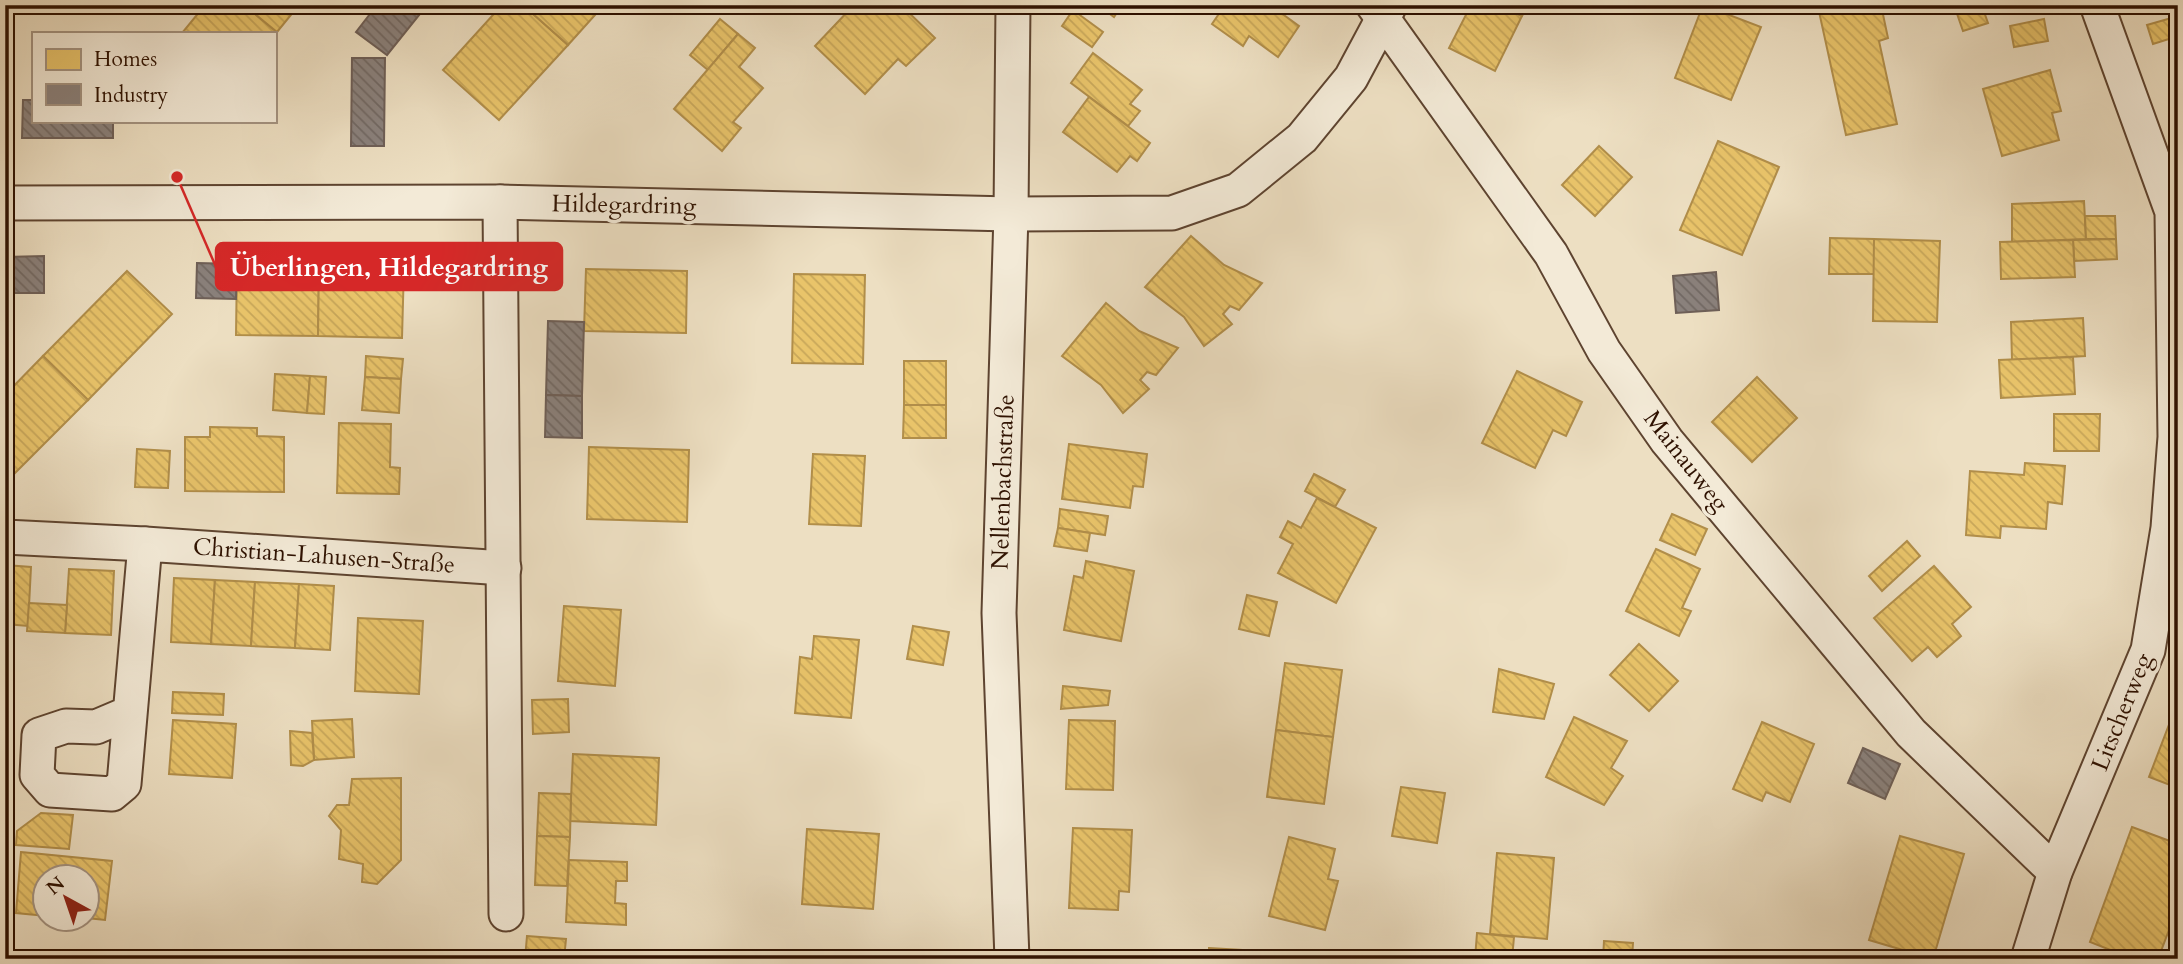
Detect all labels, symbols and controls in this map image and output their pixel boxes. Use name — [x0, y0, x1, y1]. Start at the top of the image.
legend — [32, 32, 276, 122]
text: Homes — [94, 45, 157, 74]
text: Industry — [94, 81, 168, 110]
street label: Hildegardring — [551, 187, 697, 223]
callout: Überlingen, Hildegardring — [216, 243, 562, 290]
text: Überlingen, Hildegardring — [230, 250, 549, 285]
street label: Nellenbachstraße — [983, 394, 1023, 570]
street label: Mainauweg — [1636, 403, 1736, 519]
street label: Christian-Lahusen-Straße — [192, 530, 456, 582]
street label: Litscherweg — [2083, 648, 2161, 776]
north arrow — [32, 862, 102, 932]
text: N — [41, 870, 71, 901]

